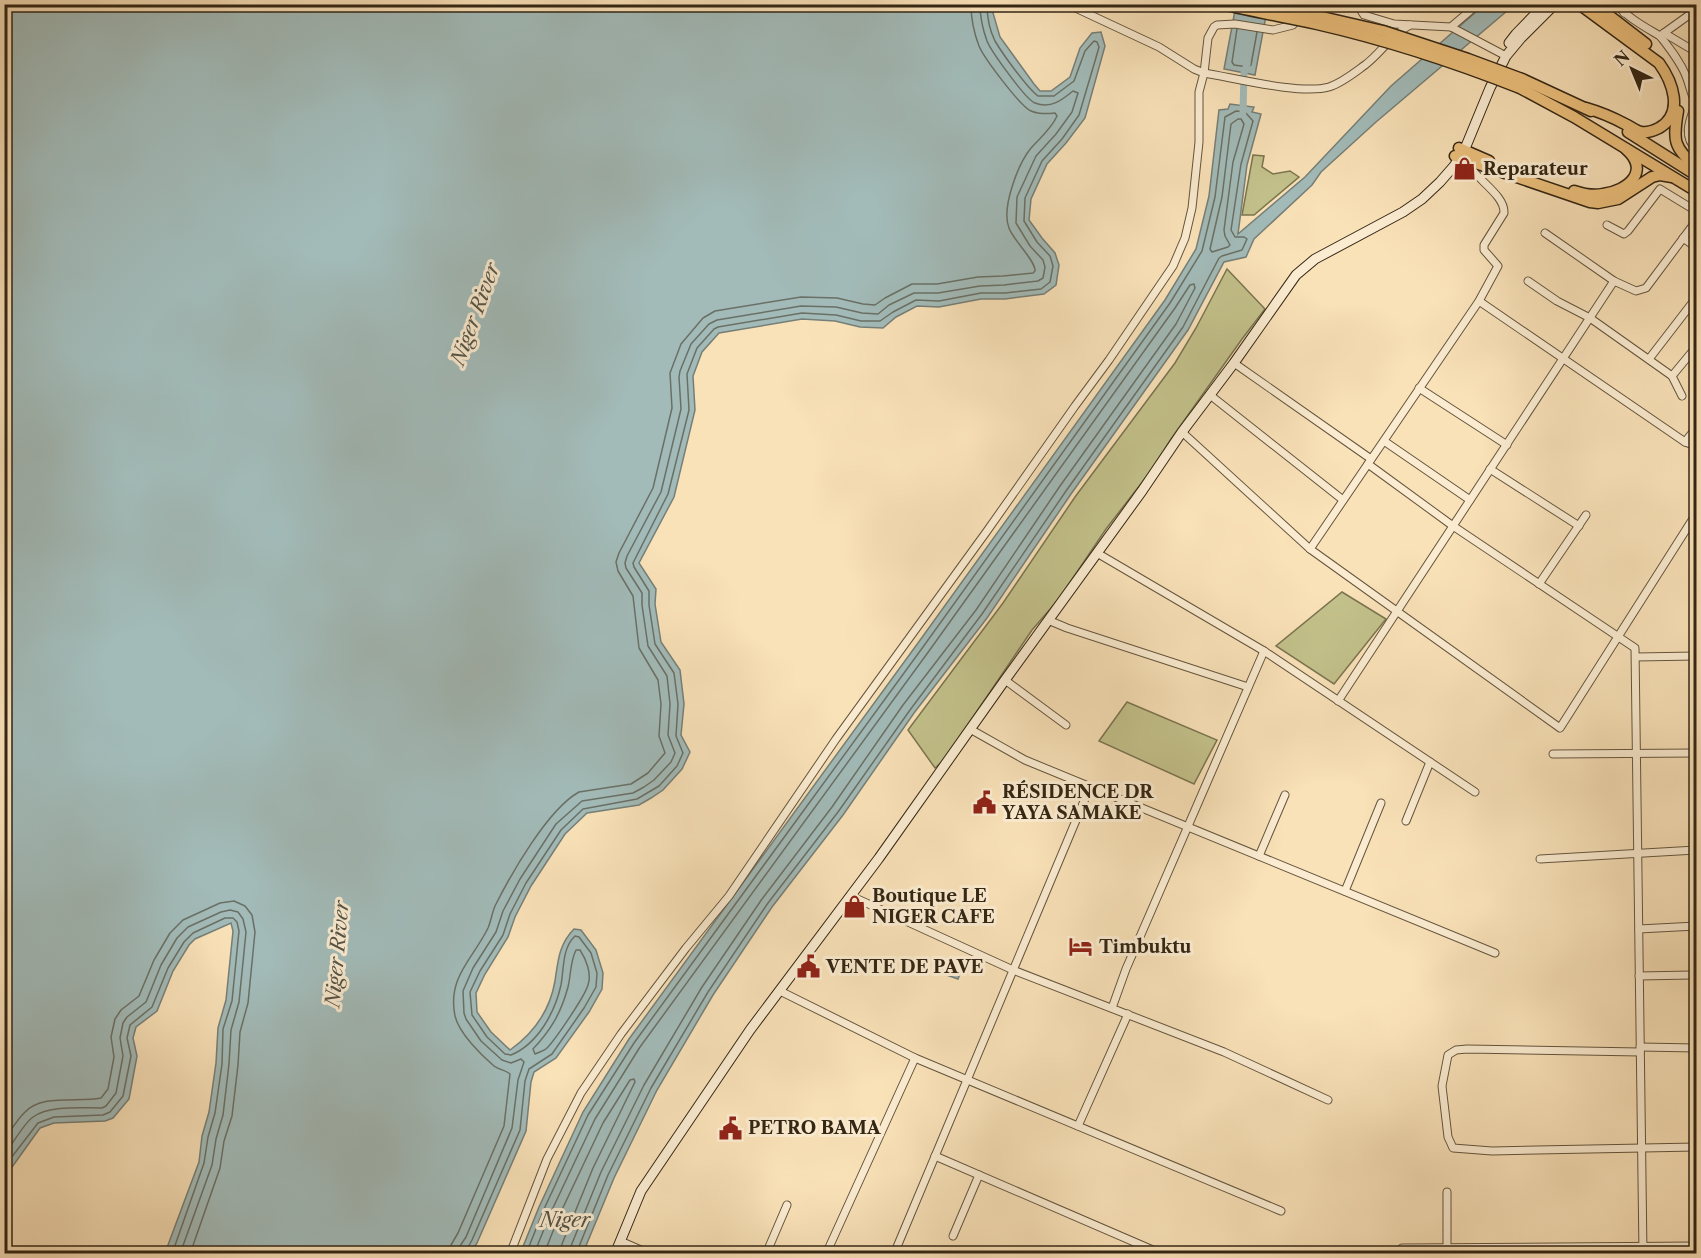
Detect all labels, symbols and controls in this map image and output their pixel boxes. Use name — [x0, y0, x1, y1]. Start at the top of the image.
north arrow — [1602, 39, 1662, 99]
text: N — [1610, 46, 1634, 70]
shop icon: Reparateur — [1452, 156, 1478, 182]
place label: Reparateur — [1483, 158, 1588, 180]
water label: Niger River — [445, 258, 505, 370]
place label: RÉSIDENCE DR YAYA SAMAKE — [1001, 780, 1154, 824]
public building icon: RÉSIDENCE DR YAYA SAMAKE — [971, 789, 997, 815]
place label: Boutique LE NIGER CAFE — [872, 885, 995, 928]
shop icon: Boutique LE NIGER CAFE — [841, 893, 867, 919]
water label: Niger River — [320, 898, 354, 1011]
hotel icon: Timbuktu — [1068, 934, 1094, 960]
place label: Timbuktu — [1099, 936, 1191, 958]
public building icon: VENTE DE PAVE — [795, 954, 821, 980]
place label: VENTE DE PAVE — [825, 956, 984, 978]
public building icon: PETRO BAMA — [717, 1115, 743, 1141]
place label: PETRO BAMA — [748, 1117, 882, 1139]
water label: Niger — [538, 1208, 592, 1232]

